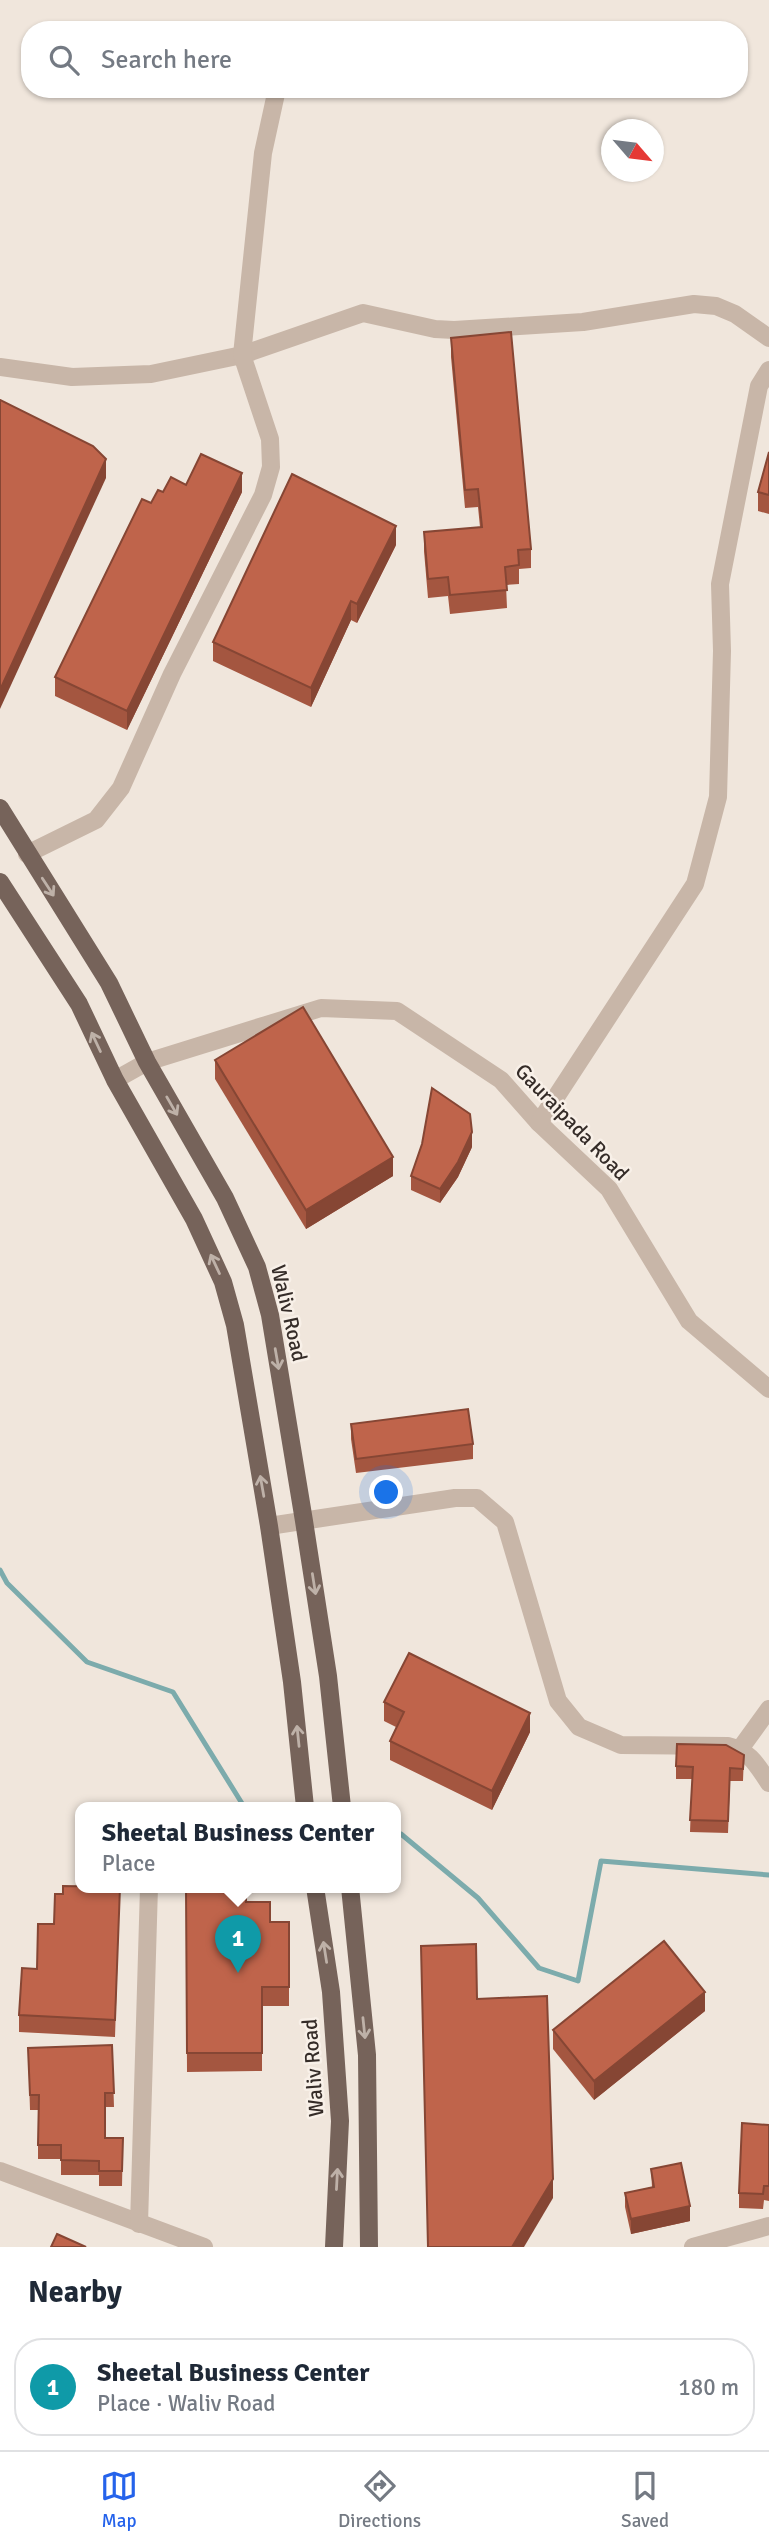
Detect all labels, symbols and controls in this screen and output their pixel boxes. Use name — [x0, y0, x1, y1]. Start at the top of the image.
search box — [21, 21, 748, 98]
icon: search — [45, 41, 83, 79]
text: Search here — [101, 44, 232, 76]
north arrow — [601, 119, 664, 182]
one-way arrow — [40, 877, 55, 896]
one-way arrow — [89, 1032, 103, 1053]
street label: Gauraipada Road — [510, 1058, 634, 1186]
one-way arrow — [166, 1095, 179, 1116]
one-way arrow — [208, 1254, 221, 1275]
street label: Waliv Road — [265, 1262, 313, 1364]
one-way arrow — [271, 1347, 284, 1370]
one-way arrow — [255, 1475, 268, 1498]
your location — [369, 1475, 403, 1509]
one-way arrow — [308, 1572, 321, 1594]
one-way arrow — [291, 1725, 304, 1747]
popup — [75, 1802, 401, 1893]
text: Sheetal Business Center — [102, 1817, 374, 1849]
text: Place — [102, 1849, 155, 1878]
pin: 1 — [215, 1915, 261, 1973]
one-way arrow — [318, 1941, 331, 1964]
one-way arrow — [358, 2016, 371, 2039]
street label: Waliv Road — [297, 2018, 329, 2118]
one-way arrow — [331, 2168, 344, 2191]
text: Nearby — [28, 2274, 122, 2311]
text: Sheetal Business Center — [97, 2357, 369, 2389]
text: 1 — [47, 2373, 59, 2402]
text: 180 m — [678, 2373, 739, 2402]
text: Place · Waliv Road — [97, 2389, 276, 2418]
tab: Map — [100, 2467, 138, 2533]
tab: Directions — [338, 2467, 421, 2533]
tab: Saved — [621, 2467, 669, 2533]

